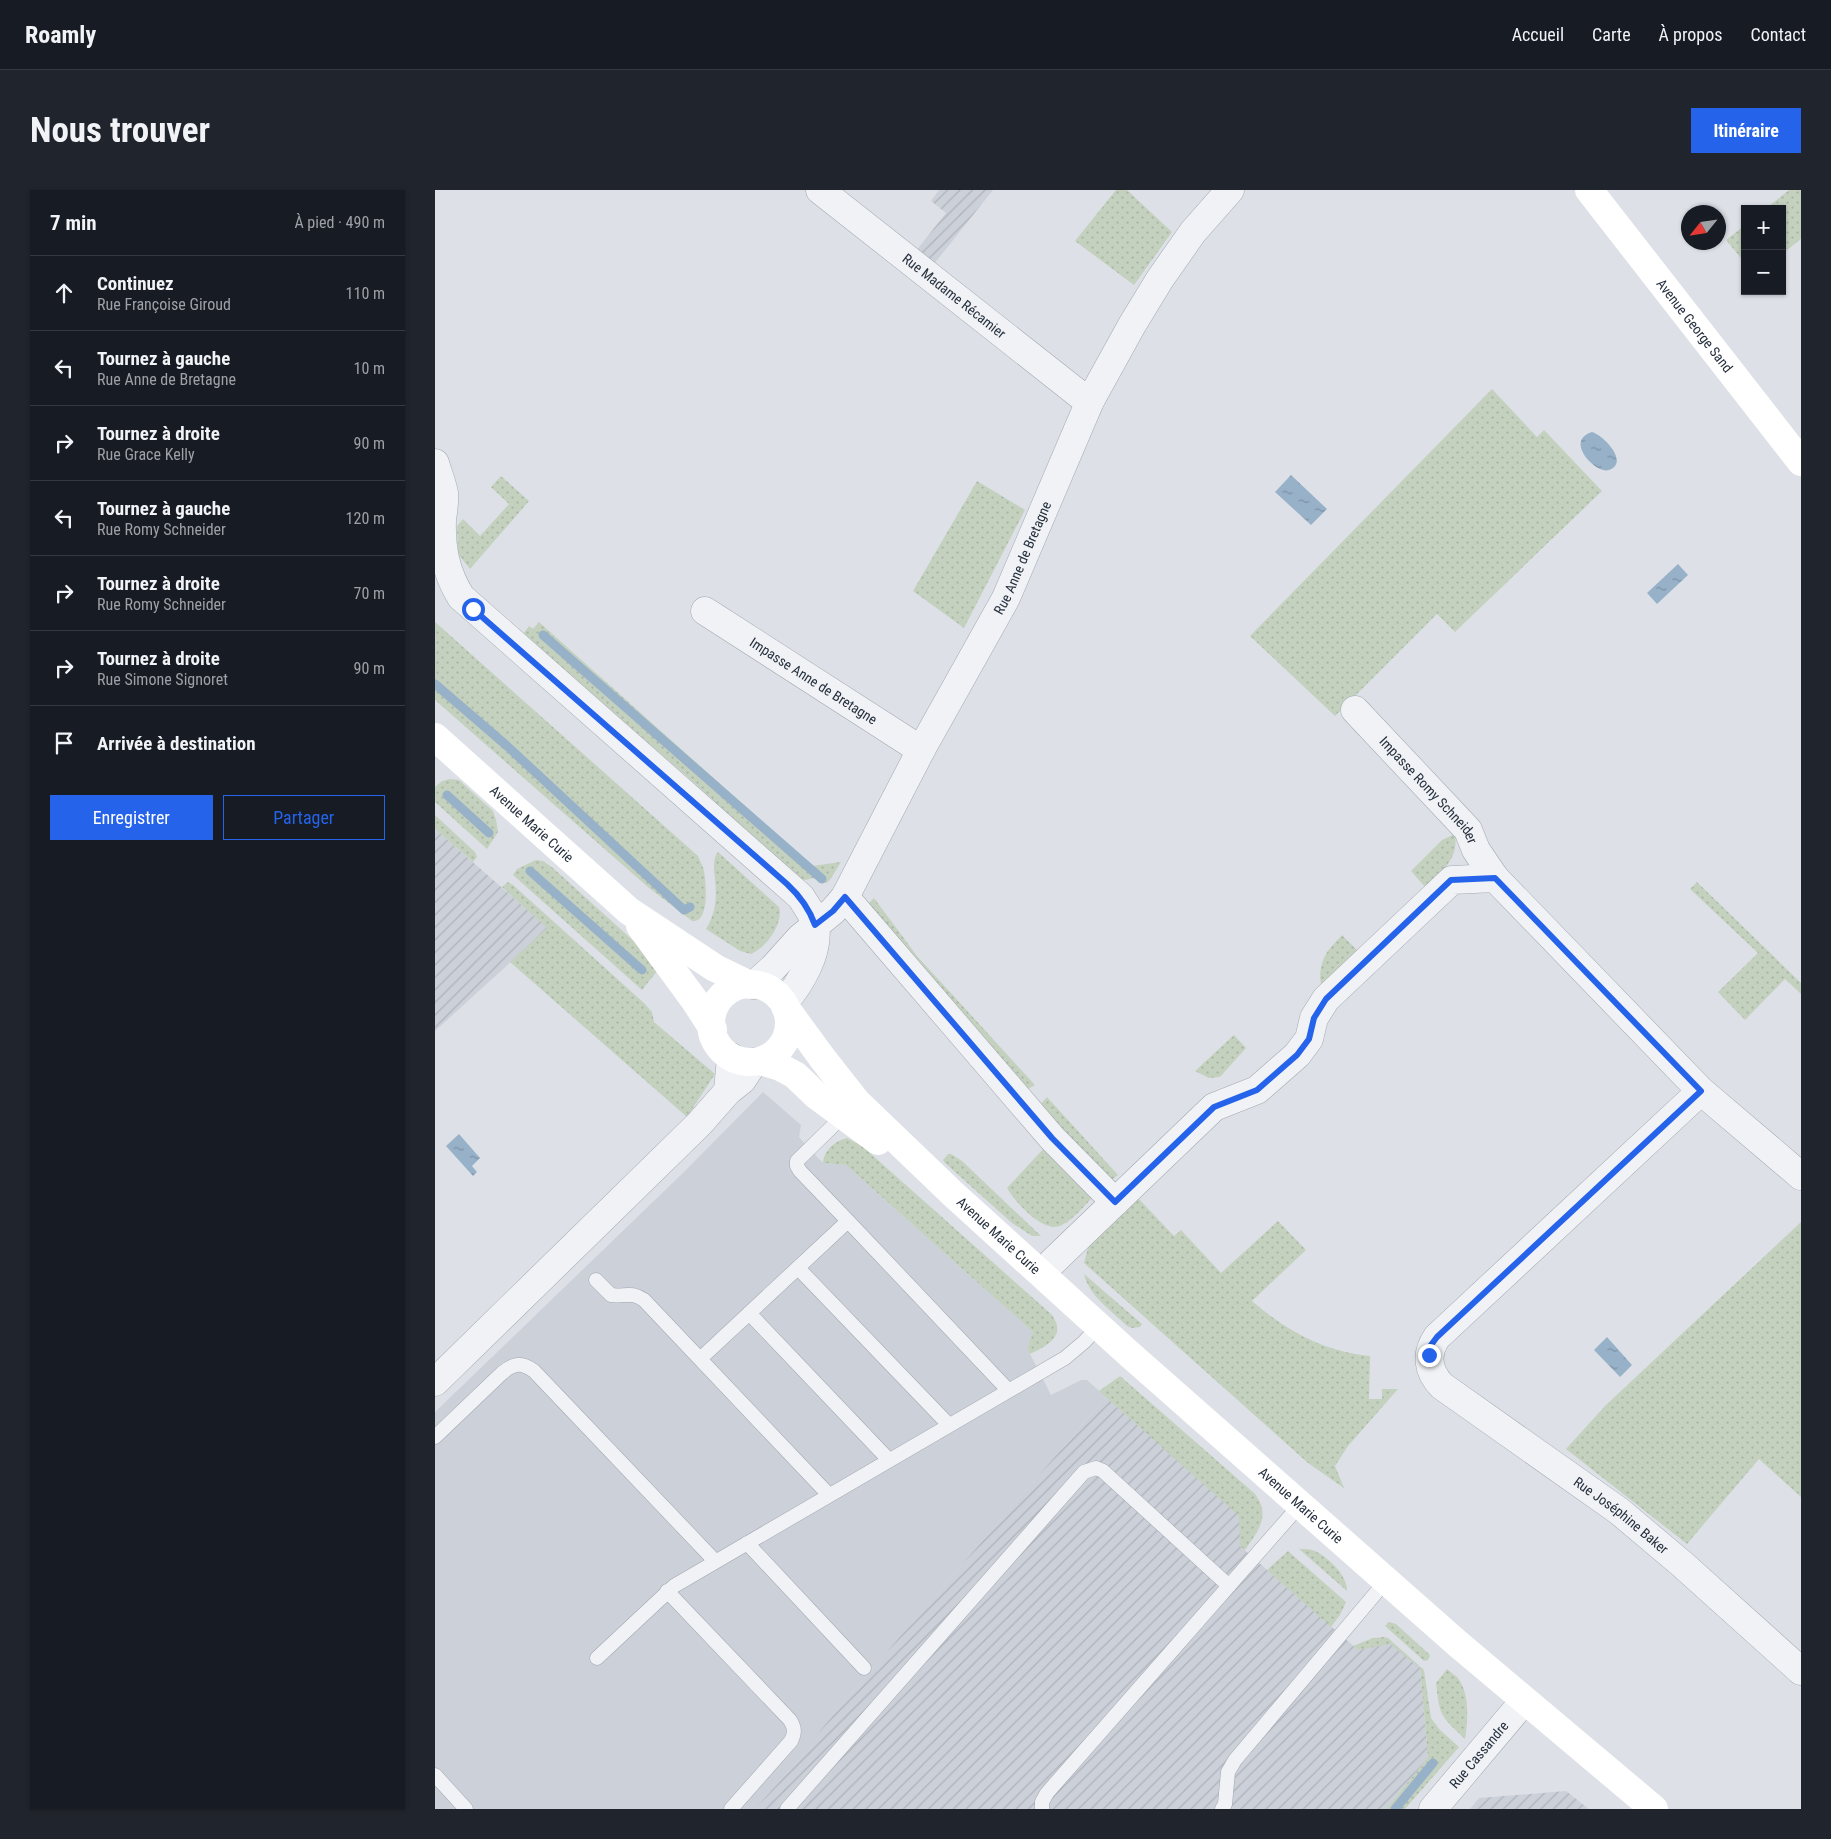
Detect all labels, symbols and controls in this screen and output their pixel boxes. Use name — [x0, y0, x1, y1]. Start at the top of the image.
text: Roamly — [25, 21, 96, 49]
text: Accueil — [1512, 24, 1564, 45]
text: Carte — [1592, 24, 1631, 45]
text: À propos — [1659, 24, 1722, 45]
text: Contact — [1750, 24, 1806, 45]
button: Itinéraire — [1691, 108, 1801, 153]
text: Nous trouver — [30, 110, 210, 151]
north arrow — [1681, 205, 1726, 250]
map controls — [1741, 205, 1786, 295]
button: + — [1741, 205, 1786, 250]
text: 7 min — [50, 211, 97, 235]
text: À pied · 490 m — [294, 213, 385, 232]
street label: Rue Madame Récamier — [899, 250, 1009, 341]
button: − — [1741, 250, 1786, 295]
text: Continuez — [97, 272, 174, 295]
street label: Avenue George Sand — [1653, 276, 1736, 376]
icon: ahead — [50, 279, 78, 307]
text: 110 m — [346, 284, 385, 303]
text: Rue Françoise Giroud — [97, 295, 231, 314]
text: Tournez à gauche — [97, 347, 230, 370]
icon: left — [50, 354, 78, 382]
text: 10 m — [353, 359, 385, 378]
text: Rue Anne de Bretagne — [97, 370, 236, 389]
text: Tournez à droite — [97, 422, 220, 445]
icon: right — [50, 429, 78, 457]
text: 90 m — [353, 434, 385, 453]
text: Rue Grace Kelly — [97, 445, 195, 464]
text: Tournez à gauche — [97, 497, 230, 520]
street label: Rue Anne de Bretagne — [991, 499, 1054, 617]
icon: left — [50, 504, 78, 532]
text: 120 m — [346, 509, 385, 528]
text: Rue Romy Schneider — [97, 520, 226, 539]
text: Tournez à droite — [97, 572, 220, 595]
icon: right — [50, 579, 78, 607]
text: 70 m — [353, 584, 385, 603]
text: Rue Romy Schneider — [97, 595, 226, 614]
route start — [462, 598, 485, 621]
street label: Impasse Anne de Bretagne — [747, 634, 880, 728]
text: Tournez à droite — [97, 647, 220, 670]
icon: right — [50, 654, 78, 682]
text: 90 m — [353, 659, 385, 678]
text: Rue Simone Signoret — [97, 670, 228, 689]
icon: arrive — [50, 729, 78, 757]
text: Arrivée à destination — [97, 732, 256, 755]
street label: Impasse Romy Schneider — [1376, 733, 1481, 846]
street label: Avenue Marie Curie — [487, 782, 577, 866]
button: Enregistrer — [50, 795, 213, 840]
button: Partager — [223, 795, 385, 840]
street label: Avenue Marie Curie — [954, 1194, 1044, 1278]
route end — [1418, 1344, 1441, 1367]
street label: Avenue Marie Curie — [1255, 1464, 1346, 1547]
street label: Rue Joséphine Baker — [1571, 1474, 1672, 1557]
street label: Rue Cassandre — [1446, 1718, 1512, 1791]

